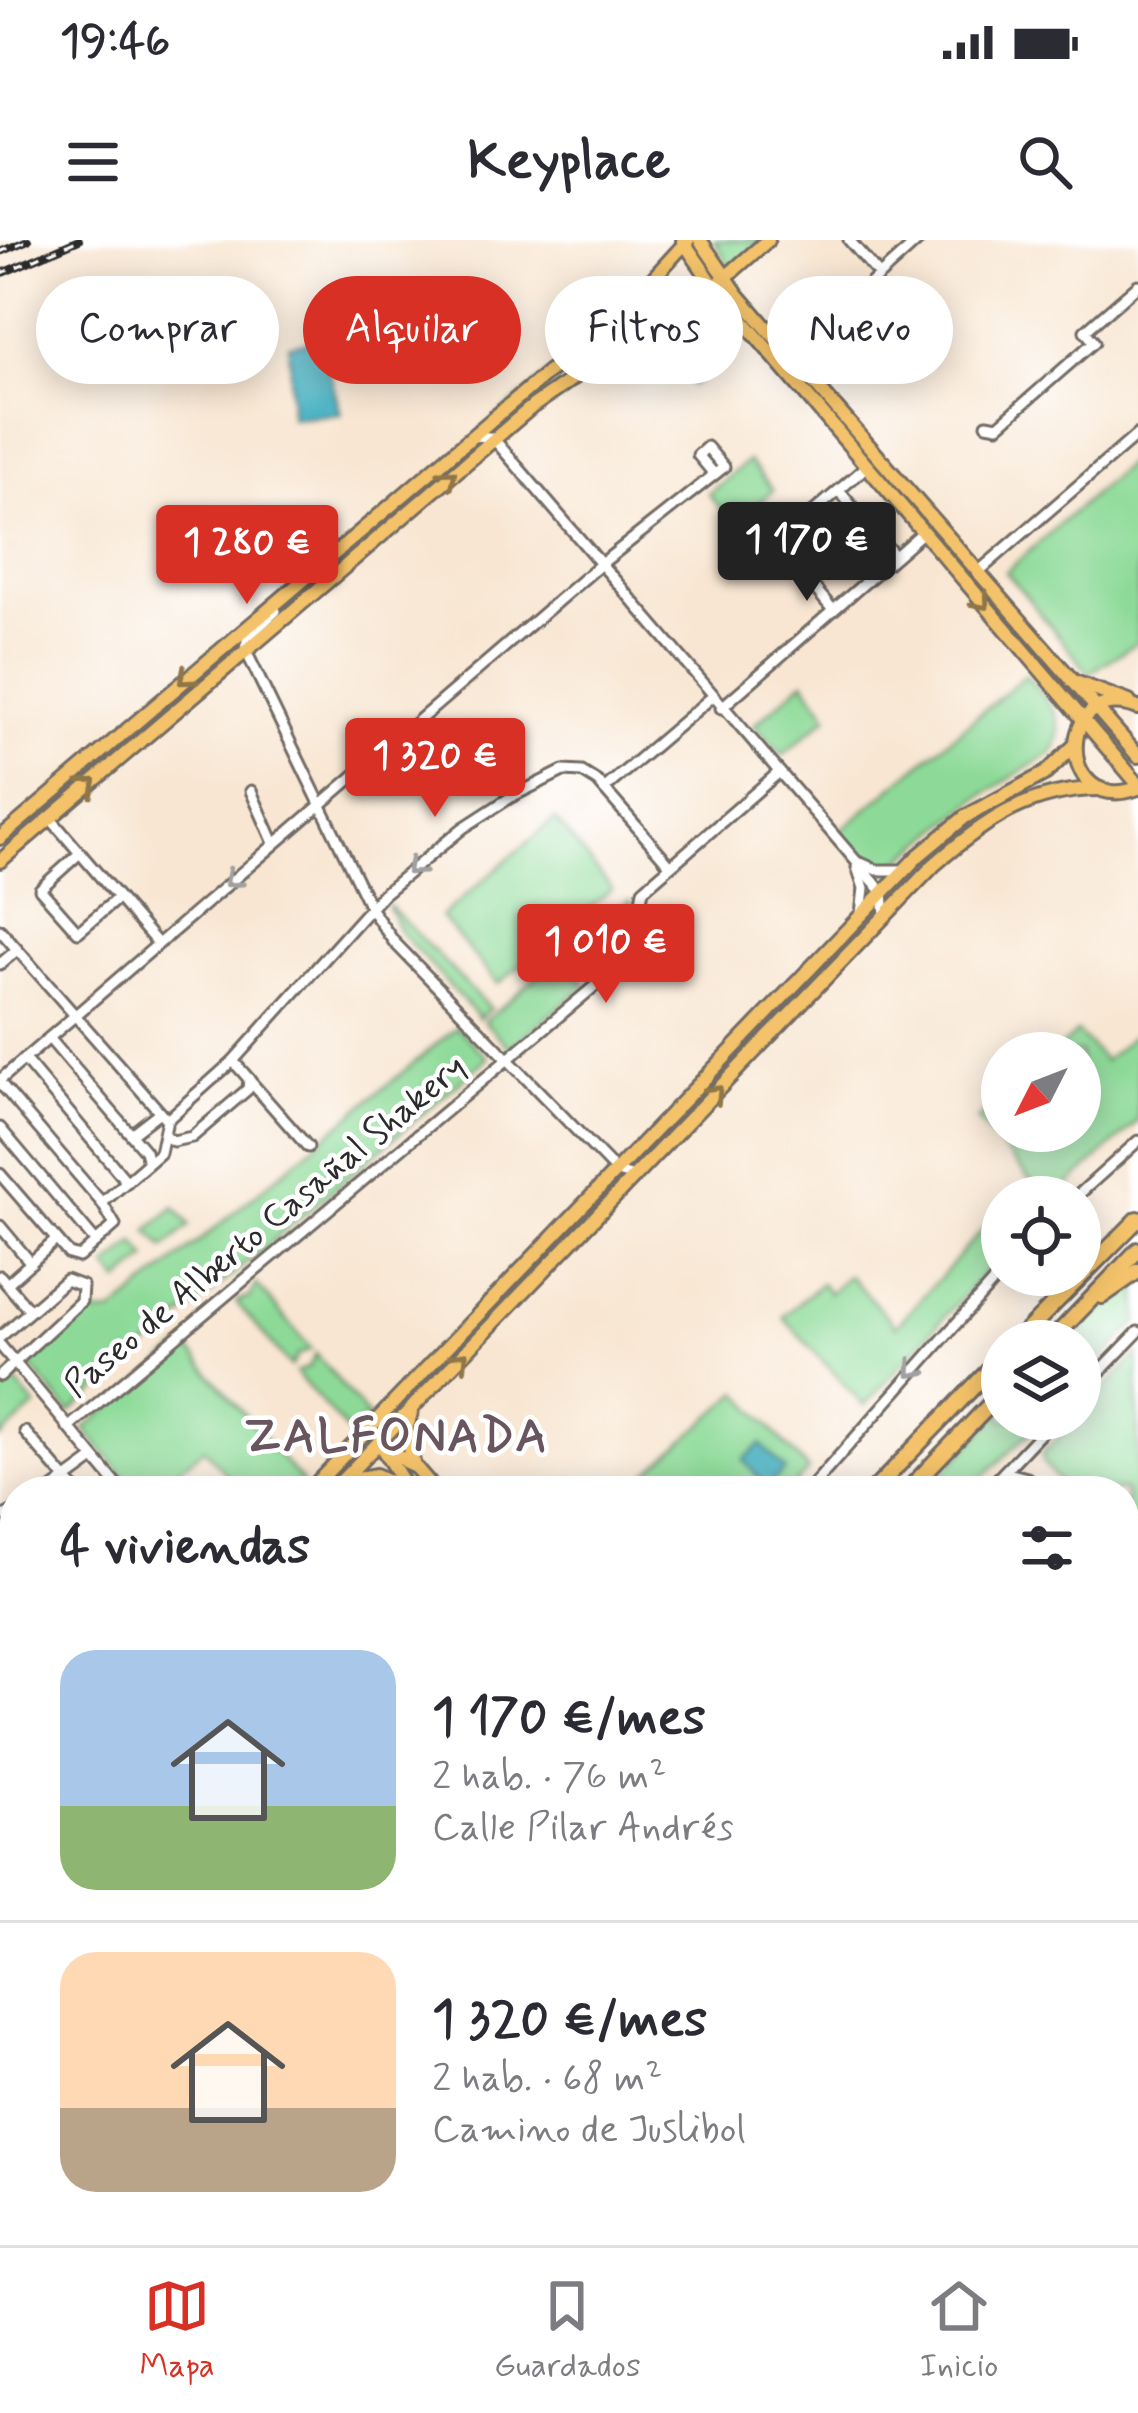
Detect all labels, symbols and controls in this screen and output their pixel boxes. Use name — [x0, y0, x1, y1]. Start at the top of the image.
text: 19:46 — [60, 13, 170, 72]
text: Keyplace — [468, 127, 670, 198]
icon: menu — [60, 129, 126, 195]
icon: search — [1012, 129, 1078, 195]
chip: Comprar — [36, 276, 279, 384]
chip: Alquilar — [303, 276, 521, 384]
chip: Filtros — [545, 276, 743, 384]
chip: Nuevo — [767, 276, 953, 384]
one-way arrow — [435, 470, 457, 492]
pin: 1 170 € — [696, 502, 918, 604]
pin: 1 280 € — [136, 505, 358, 607]
text: 1 170 € — [745, 515, 869, 566]
text: 1 280 € — [183, 518, 311, 569]
one-way arrow — [968, 588, 989, 610]
one-way arrow — [178, 664, 200, 685]
pin: 1 320 € — [324, 718, 546, 820]
text: 1 320 € — [372, 731, 498, 782]
one-way arrow — [75, 778, 97, 800]
one-way arrow — [406, 853, 428, 875]
one-way arrow — [224, 866, 245, 887]
pin: 1 010 € — [495, 904, 717, 1006]
text: 1 010 € — [544, 917, 668, 968]
north arrow — [981, 1032, 1101, 1152]
map controls — [981, 1032, 1101, 1440]
street label: Paseo de Alberto Casañal Shakery — [55, 1045, 477, 1409]
one-way arrow — [701, 1085, 723, 1107]
button: locate — [981, 1176, 1101, 1296]
button: layers — [981, 1320, 1101, 1440]
one-way arrow — [446, 1351, 468, 1373]
one-way arrow — [907, 1356, 928, 1378]
district label: ZALFONADA — [244, 1406, 550, 1469]
text: 4 viviendas — [60, 1515, 310, 1581]
icon: filters — [1014, 1515, 1080, 1581]
text: 1 170 €/mes — [432, 1686, 705, 1752]
icon: home — [156, 1698, 300, 1842]
text: 2 hab. · 76 m² — [432, 1752, 666, 1803]
text: Calle Pilar Andrés — [432, 1803, 734, 1854]
text: 1 320 €/mes — [432, 1988, 707, 2054]
icon: home — [156, 2000, 300, 2144]
text: 2 hab. · 68 m² — [432, 2054, 662, 2105]
text: Camino de Juslibol — [432, 2105, 746, 2156]
tab: Mapa — [140, 2273, 215, 2389]
tab: Guardados — [494, 2273, 641, 2389]
tab: Inicio — [920, 2273, 998, 2389]

